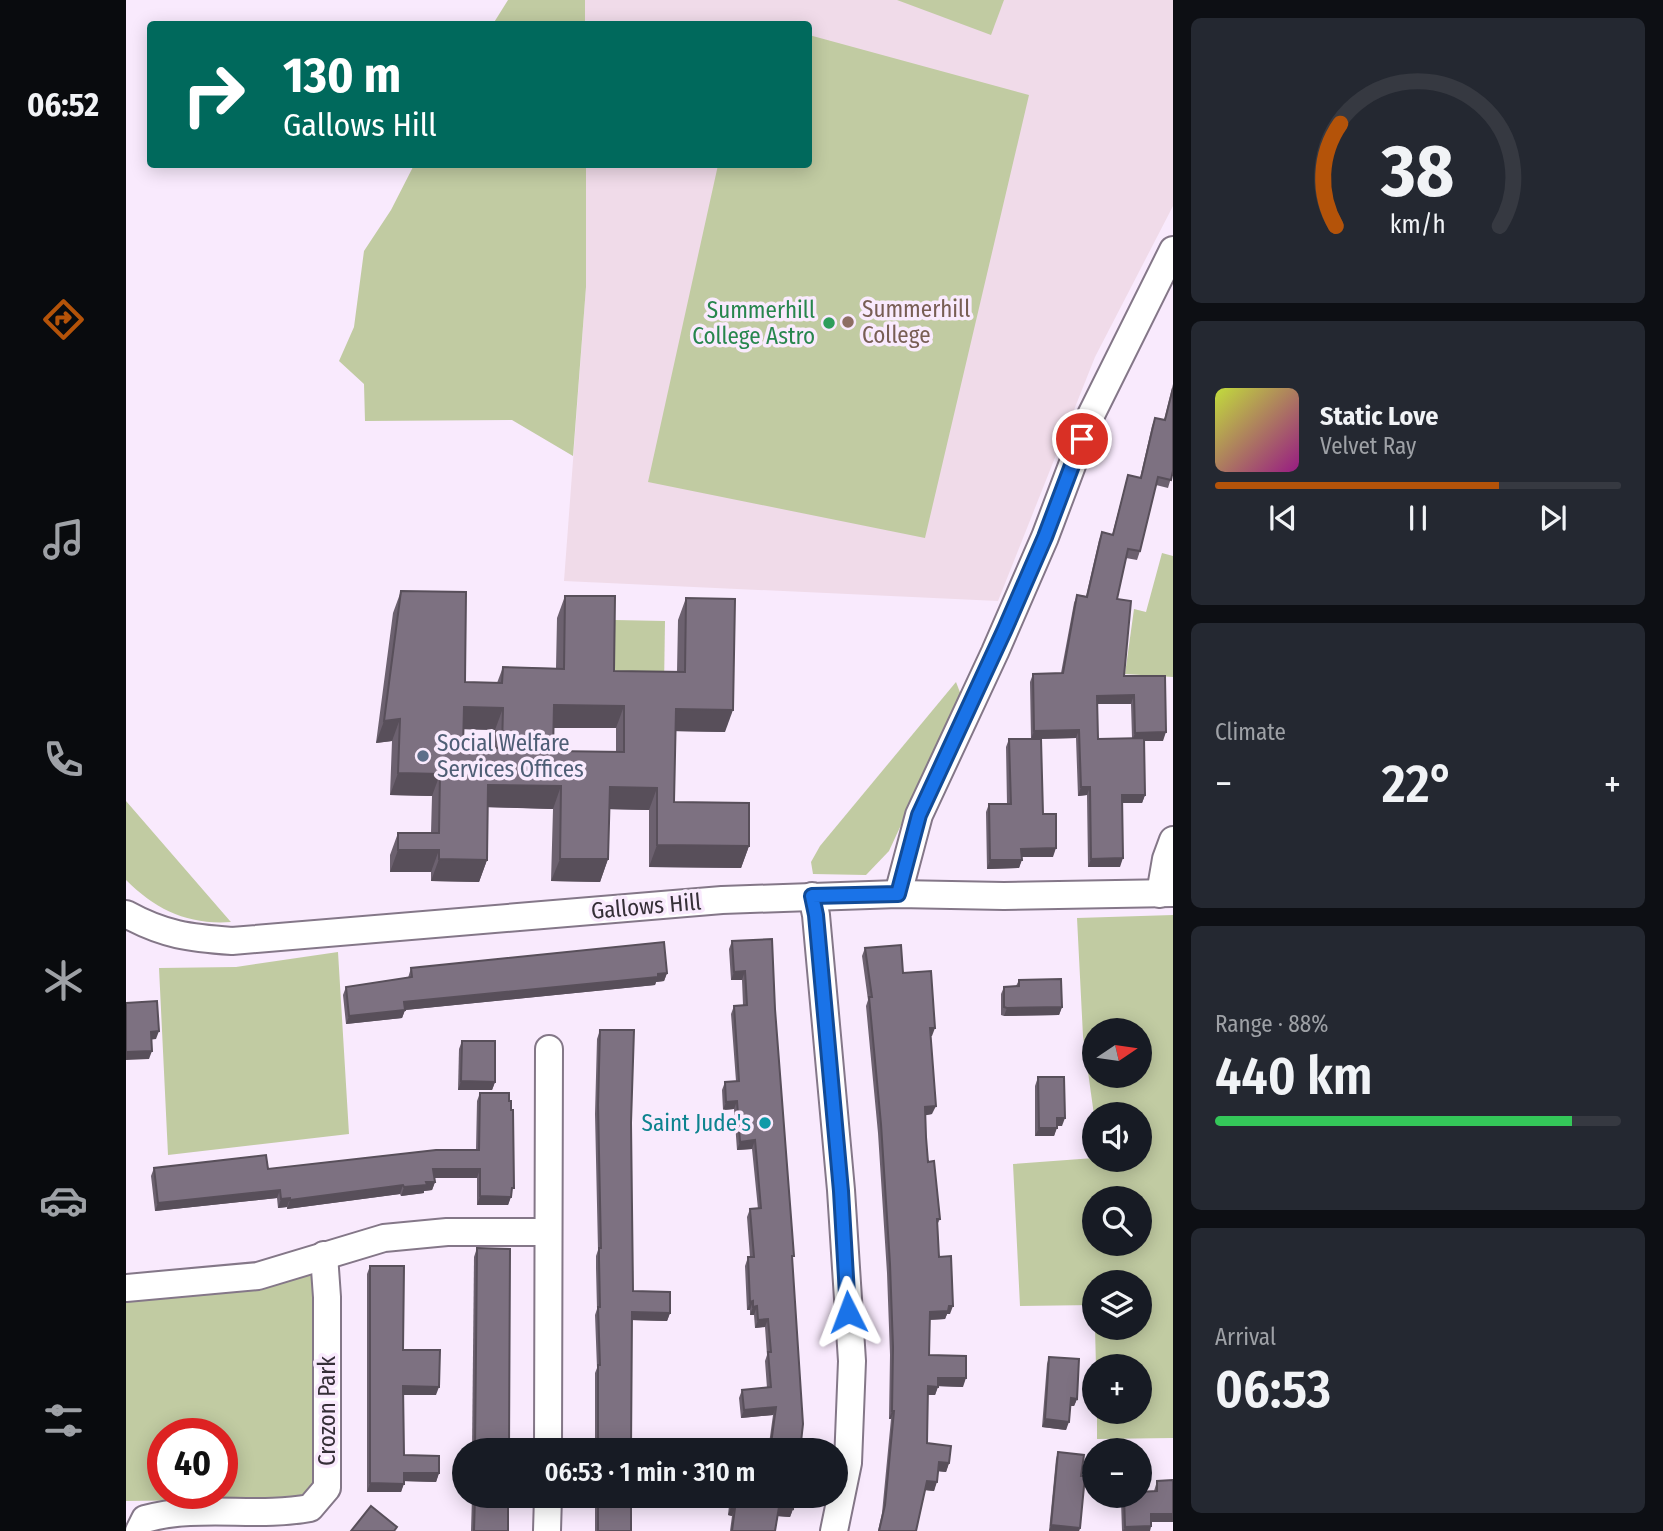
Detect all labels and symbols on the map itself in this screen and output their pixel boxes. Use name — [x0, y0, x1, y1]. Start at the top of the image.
place label: Summerhill College — [862, 295, 970, 349]
place label: Summerhill College Astro — [692, 296, 815, 350]
marker: Summerhill College — [840, 314, 856, 330]
marker: Summerhill College Astro — [821, 315, 837, 331]
pin — [1052, 409, 1112, 469]
place label: Social Welfare Services Offices — [437, 729, 584, 783]
marker: Social Welfare Services Offices — [415, 748, 431, 764]
street label: Gallows Hill — [590, 887, 702, 925]
north arrow — [1082, 1018, 1152, 1088]
place label: Saint Jude's — [641, 1109, 751, 1137]
marker: Saint Jude's — [757, 1115, 773, 1131]
position arrow — [811, 1275, 885, 1349]
street label: Crozon Park — [313, 1356, 341, 1466]
speed limit sign: 40 — [147, 1418, 238, 1509]

